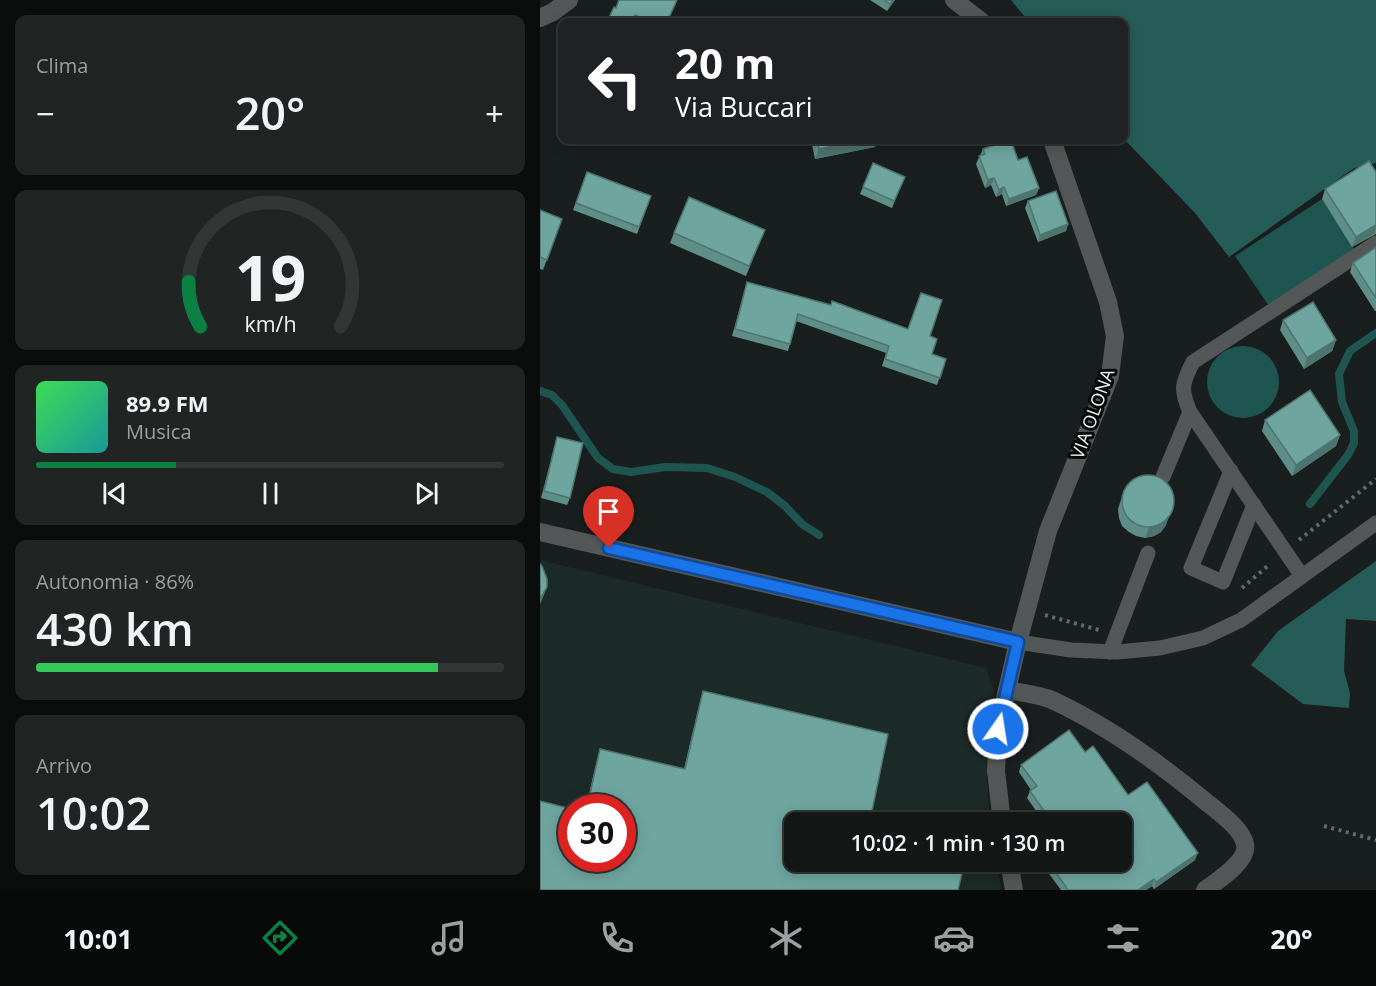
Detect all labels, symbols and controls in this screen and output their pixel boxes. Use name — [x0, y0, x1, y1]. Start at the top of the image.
text: 20 m — [675, 34, 775, 91]
icon: left — [576, 42, 654, 120]
text: Clima — [36, 52, 88, 79]
text: 20° — [235, 82, 305, 143]
text: Via Buccari — [675, 88, 813, 125]
text: − — [36, 91, 55, 136]
text: + — [485, 91, 504, 136]
text: 19 — [234, 234, 306, 319]
text: km/h — [244, 309, 296, 338]
street label: VIA OLONA — [1065, 365, 1120, 462]
text: 89.9 FM — [126, 388, 209, 418]
text: Musica — [126, 418, 192, 445]
icon: previous — [98, 477, 131, 510]
icon: pause — [254, 477, 287, 510]
icon: next — [410, 477, 443, 510]
pin — [583, 486, 634, 548]
icon: arrive — [592, 495, 625, 528]
text: Autonomia · 86% — [36, 568, 194, 595]
text: 430 km — [36, 598, 194, 659]
position arrow — [966, 697, 1030, 761]
text: Arrivo — [36, 752, 92, 779]
text: 10:02 — [36, 782, 151, 843]
speed limit sign: 30 — [558, 794, 636, 872]
text: 10:02 · 1 min · 130 m — [850, 827, 1066, 857]
icon: directions — [259, 917, 301, 959]
icon: music — [428, 917, 470, 959]
icon: phone — [596, 917, 638, 959]
icon: climate — [765, 917, 807, 959]
icon: car — [933, 917, 975, 959]
icon: filters — [1102, 917, 1144, 959]
text: 10:01 — [63, 920, 133, 957]
text: 20° — [1270, 920, 1313, 957]

